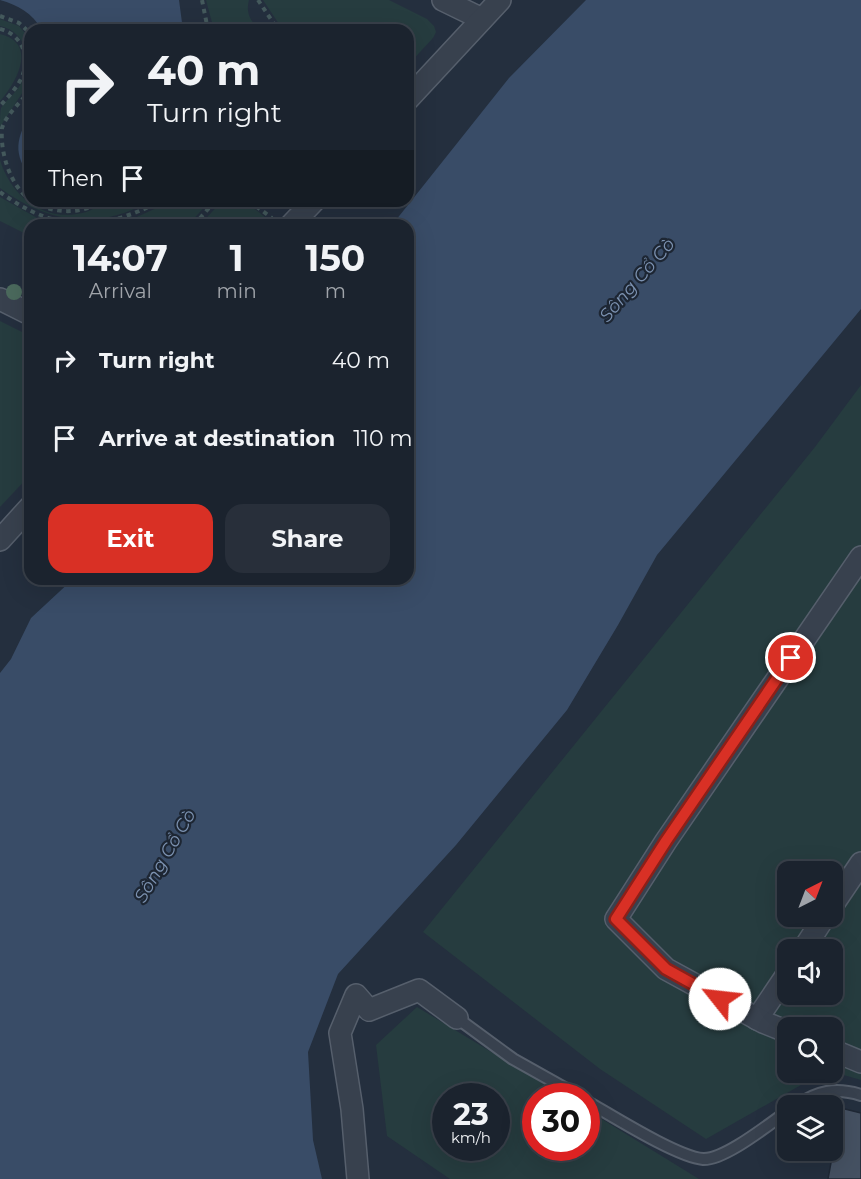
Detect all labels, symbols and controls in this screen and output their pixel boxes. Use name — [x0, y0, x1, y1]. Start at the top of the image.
text: 40 m — [147, 44, 260, 96]
icon: right — [48, 48, 126, 126]
text: Turn right — [147, 96, 282, 129]
icon: arrive — [116, 162, 149, 195]
text: Then — [48, 165, 104, 192]
water label: Sông Cổ Cò — [595, 234, 679, 326]
text: 14:07 — [73, 236, 168, 280]
text: 1 — [230, 236, 244, 280]
text: 150 — [305, 236, 365, 280]
text: Arrival — [89, 279, 152, 303]
text: min — [217, 279, 257, 303]
text: m — [325, 279, 346, 303]
icon: right — [48, 344, 81, 377]
text: Turn right — [99, 347, 214, 374]
text: 40 m — [332, 347, 390, 374]
icon: arrive — [48, 422, 81, 455]
text: Arrive at destination — [99, 425, 335, 452]
text: 110 m — [353, 425, 413, 452]
button: Exit — [48, 504, 213, 573]
button: Share — [225, 504, 390, 573]
pin — [765, 632, 816, 683]
icon: arrive — [774, 641, 807, 674]
water label: Sông Cổ Cò — [129, 805, 201, 907]
north arrow — [777, 861, 843, 927]
map controls — [777, 861, 843, 1161]
button: sound — [777, 939, 843, 1005]
position arrow — [688, 967, 752, 1031]
button: search — [777, 1017, 843, 1083]
speed limit sign: 30 — [522, 1083, 600, 1161]
button: layers — [777, 1095, 843, 1161]
text: 23 — [453, 1096, 489, 1133]
text: km/h — [451, 1128, 491, 1147]

